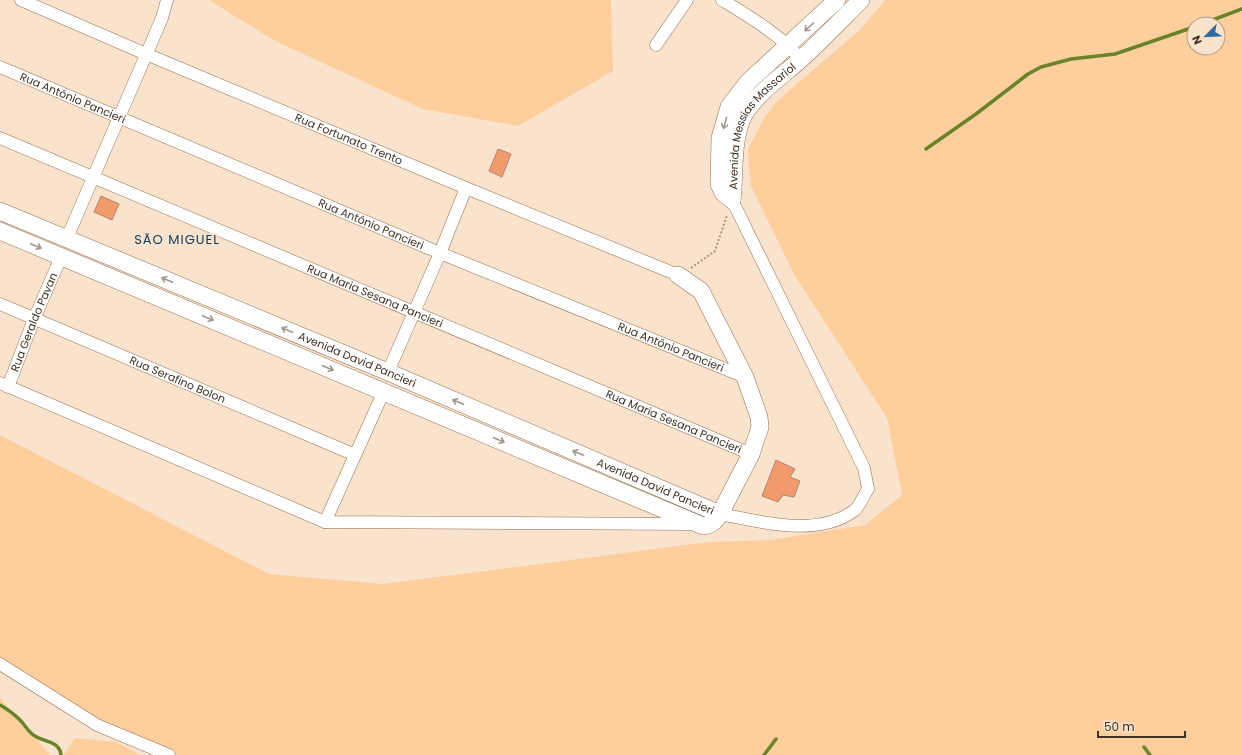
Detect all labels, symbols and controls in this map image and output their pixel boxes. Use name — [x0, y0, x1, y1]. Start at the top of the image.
north arrow — [1186, 16, 1226, 56]
one-way arrow — [804, 22, 814, 31]
text: N — [1188, 33, 1206, 47]
street label: Avenida Messias Massariol — [725, 59, 799, 190]
street label: Rua Antônio Pancieri — [17, 68, 128, 127]
street label: Rua Fortunato Trento — [292, 109, 405, 169]
one-way arrow — [721, 116, 728, 129]
street label: Rua Antônio Pancieri — [316, 194, 427, 253]
district label: SÃO MIGUEL — [134, 230, 220, 249]
one-way arrow — [29, 243, 41, 251]
street label: Rua Maria Sesana Pancieri — [305, 260, 446, 332]
street label: Rua Geraldo Pavan — [7, 270, 61, 374]
one-way arrow — [161, 276, 173, 283]
one-way arrow — [201, 315, 213, 322]
street label: Rua Antônio Pancieri — [615, 318, 727, 376]
one-way arrow — [281, 326, 293, 333]
street label: Avenida David Pancieri — [296, 328, 419, 391]
street label: Rua Serafino Bolon — [127, 352, 228, 407]
one-way arrow — [321, 365, 333, 372]
street label: Rua Maria Sesana Pancieri — [603, 386, 744, 457]
one-way arrow — [453, 398, 465, 405]
one-way arrow — [493, 437, 505, 444]
one-way arrow — [572, 449, 584, 456]
street label: Avenida David Pancieri — [594, 454, 717, 519]
scale bar — [1098, 713, 1185, 739]
text: 50 m — [1104, 718, 1135, 735]

